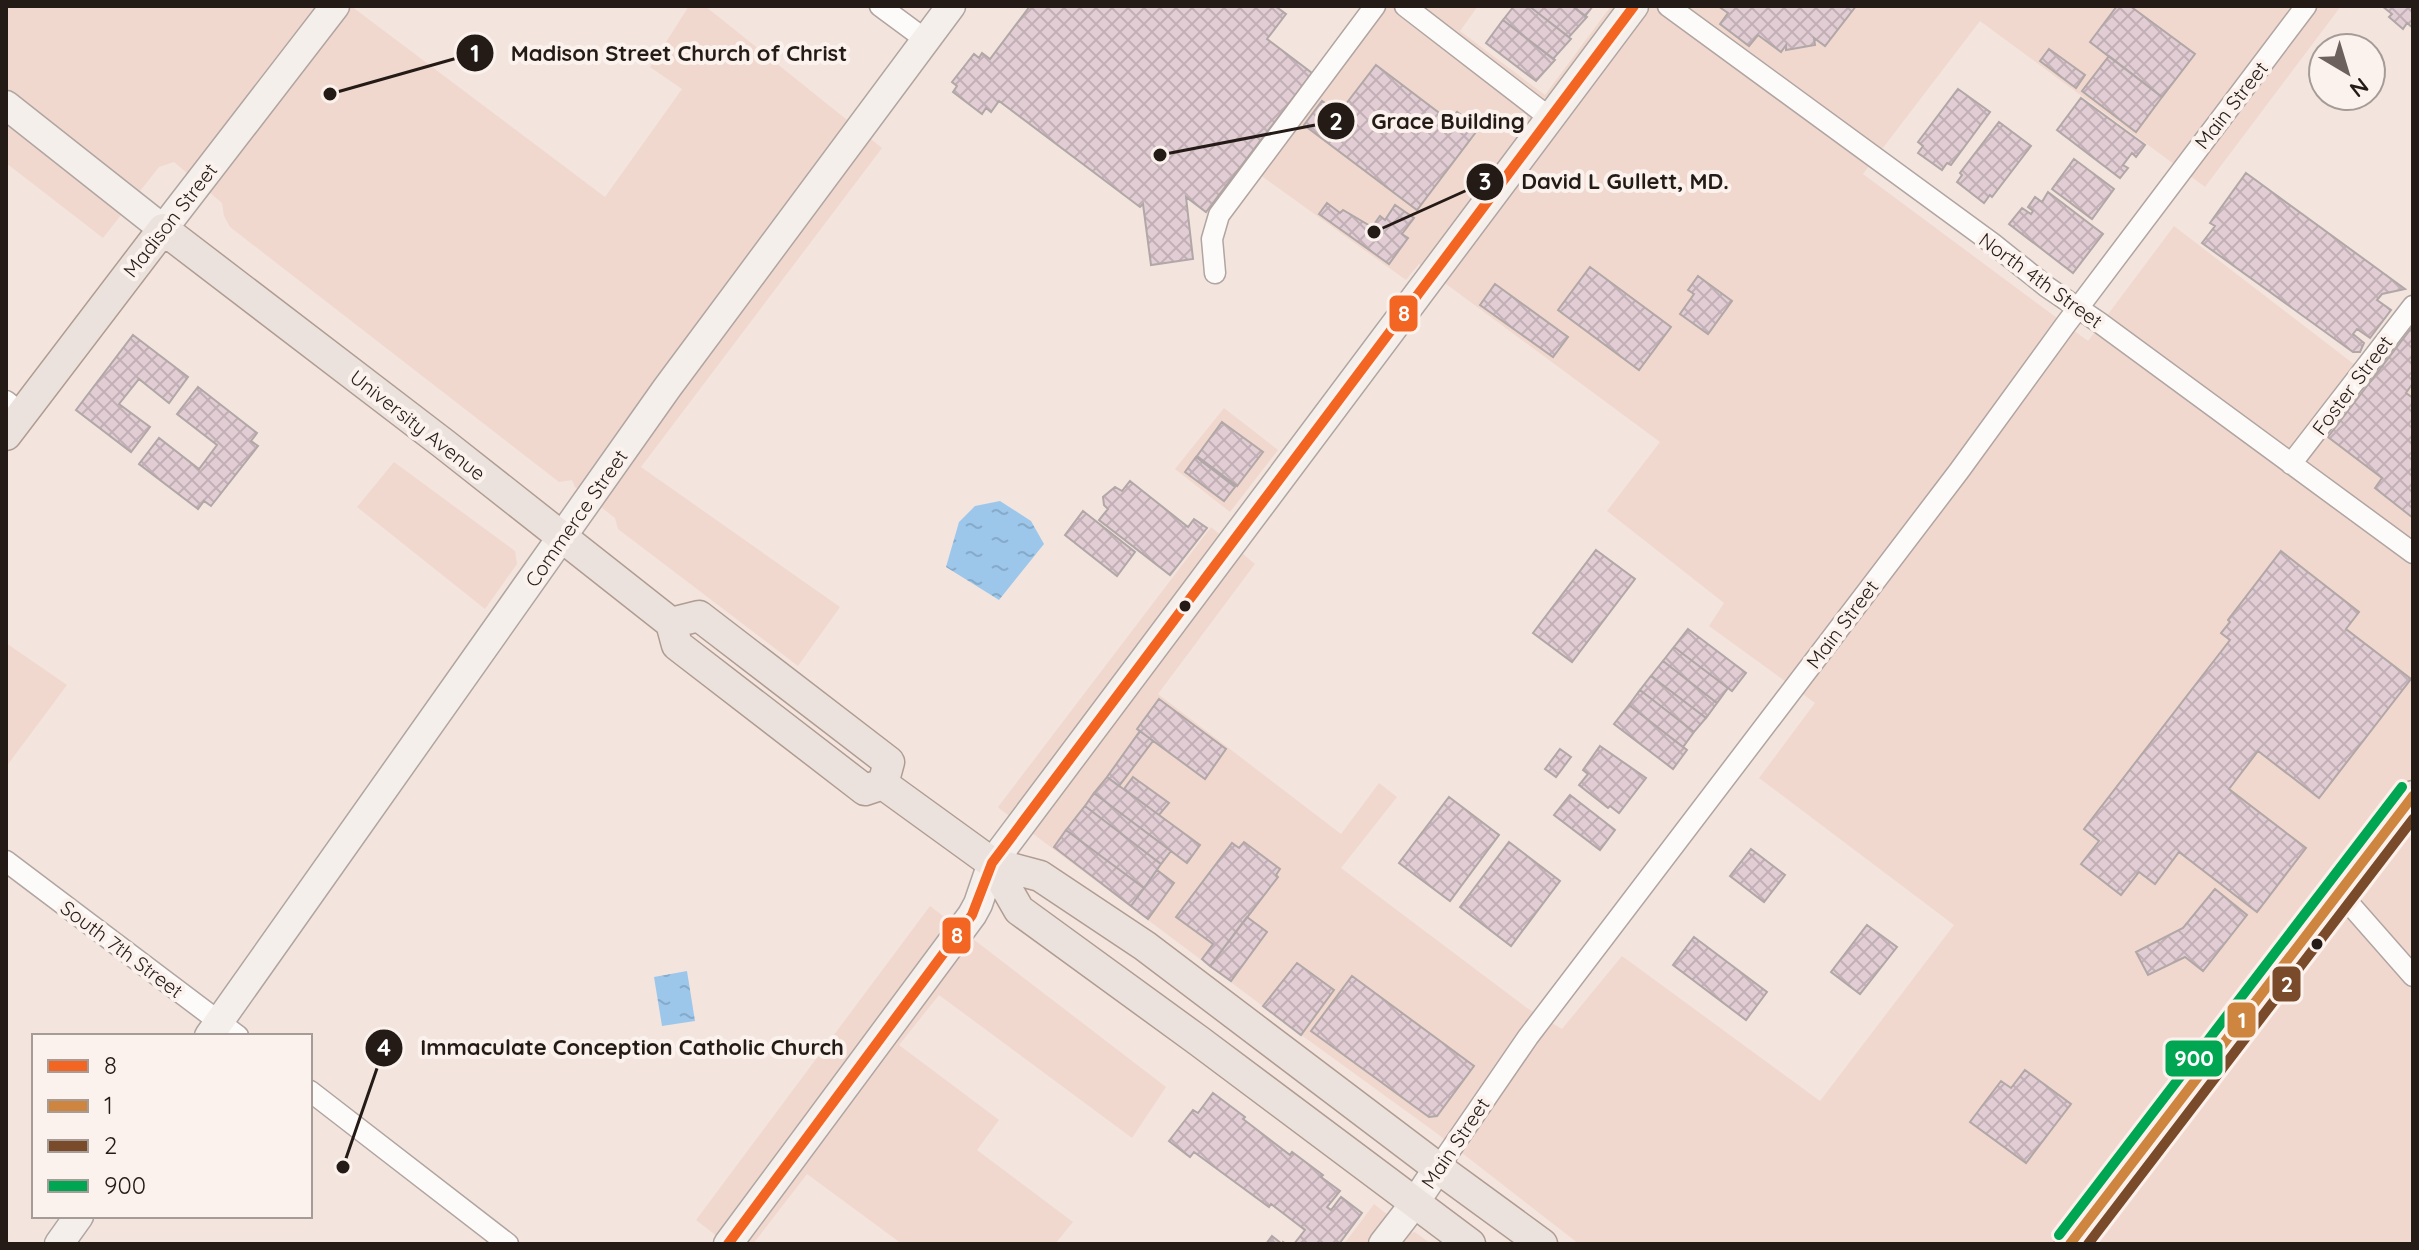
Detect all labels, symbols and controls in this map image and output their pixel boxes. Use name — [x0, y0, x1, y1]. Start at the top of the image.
callout: Madison Street Church of Christ — [455, 30, 864, 76]
north arrow — [2307, 32, 2387, 112]
text: 1 — [470, 38, 480, 68]
text: Madison Street Church of Christ — [511, 39, 847, 67]
street label: Main Street — [2189, 56, 2273, 154]
text: N — [2344, 72, 2374, 104]
callout: Grace Building — [1316, 98, 1541, 144]
text: 2 — [1329, 106, 1343, 136]
text: Grace Building — [1371, 107, 1525, 135]
street label: Madison Street — [118, 158, 223, 282]
callout: David L Gullett, MD. — [1465, 159, 1745, 205]
text: 3 — [1479, 166, 1491, 196]
text: David L Gullett, MD. — [1521, 167, 1729, 195]
street label: North 4th Street — [1974, 227, 2108, 333]
line badge: 8 — [1388, 294, 1419, 333]
text: 8 — [1398, 299, 1410, 327]
street label: Foster Street — [2306, 330, 2398, 440]
street label: University Avenue — [345, 364, 491, 486]
street label: Commerce Street — [519, 444, 633, 592]
street label: Main Street — [1801, 575, 1884, 673]
unlabelled marker — [1177, 598, 1193, 614]
street label: South 7th Street — [56, 895, 188, 1003]
line badge: 8 — [941, 916, 972, 955]
text: 8 — [951, 921, 963, 949]
unlabelled marker — [2309, 936, 2325, 952]
line badge: 2 — [2271, 965, 2302, 1003]
text: 2 — [2281, 970, 2293, 998]
line badge: 1 — [2226, 1001, 2257, 1039]
text: 1 — [2238, 1006, 2246, 1034]
callout: Immaculate Conception Catholic Church — [364, 1025, 859, 1071]
text: 4 — [377, 1032, 391, 1062]
text: Immaculate Conception Catholic Church — [420, 1033, 844, 1061]
legend — [32, 1034, 312, 1218]
line badge: 900 — [2164, 1039, 2224, 1078]
text: 900 — [2174, 1044, 2214, 1072]
text: 8 — [104, 1050, 117, 1080]
text: 1 — [104, 1090, 113, 1120]
street label: Main Street — [1415, 1092, 1495, 1193]
text: 2 — [104, 1130, 117, 1160]
text: 900 — [104, 1170, 146, 1200]

